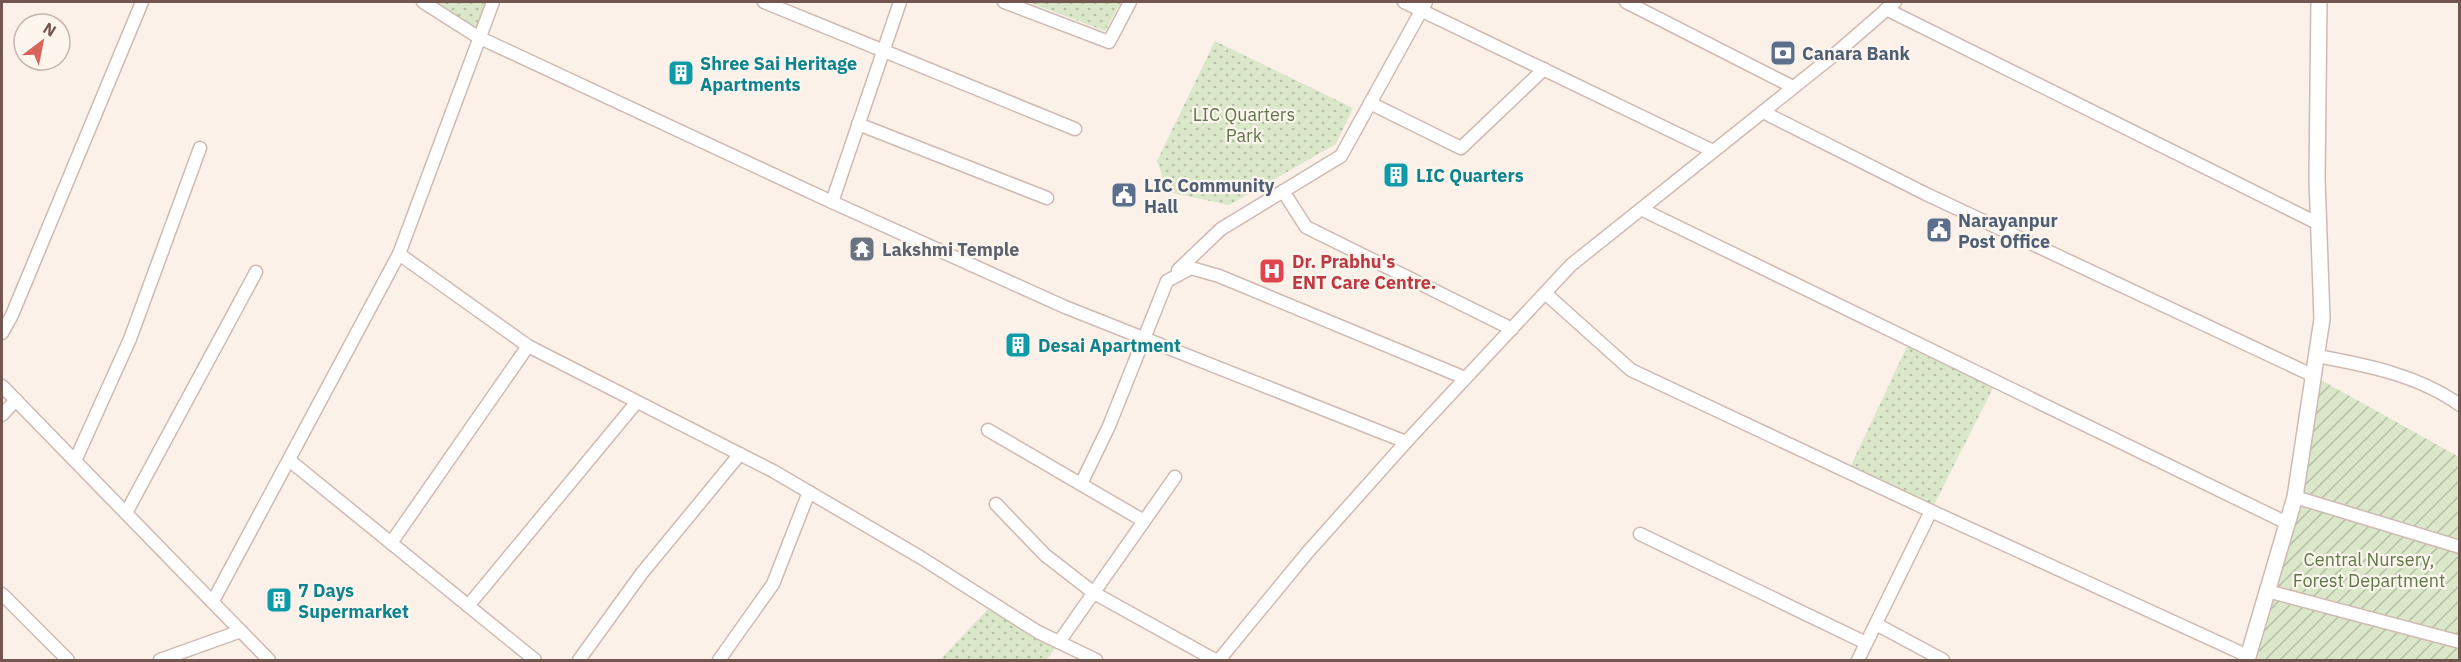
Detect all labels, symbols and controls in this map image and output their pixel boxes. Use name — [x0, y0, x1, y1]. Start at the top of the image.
north arrow — [12, 12, 72, 72]
text: N — [40, 18, 60, 41]
bank icon: Canara Bank — [1768, 38, 1798, 68]
place label: Canara Bank — [1802, 42, 1910, 65]
place label: Shree Sai Heritage Apartments — [700, 52, 857, 96]
building icon: Shree Sai Heritage Apartments — [666, 58, 696, 88]
park label: LIC Quarters Park — [1193, 103, 1295, 147]
building icon: LIC Quarters — [1381, 160, 1411, 190]
place label: LIC Quarters — [1416, 164, 1524, 187]
place label: LIC Community Hall — [1144, 174, 1275, 218]
public building icon: LIC Community Hall — [1109, 180, 1139, 210]
place label: Narayanpur Post Office — [1958, 209, 2058, 253]
public building icon: Narayanpur Post Office — [1924, 215, 1954, 245]
temple icon: Lakshmi Temple — [847, 234, 877, 264]
place label: Lakshmi Temple — [882, 238, 1019, 261]
place label: Dr. Prabhu's ENT Care Centre. — [1292, 250, 1436, 294]
hospital icon: Dr. Prabhu's ENT Care Centre. — [1257, 256, 1287, 286]
building icon: Desai Apartment — [1003, 330, 1033, 360]
place label: Desai Apartment — [1038, 334, 1181, 357]
park label: Central Nursery, Forest Department — [2293, 548, 2445, 592]
place label: 7 Days Supermarket — [298, 579, 409, 623]
building icon: 7 Days Supermarket — [264, 585, 294, 615]

